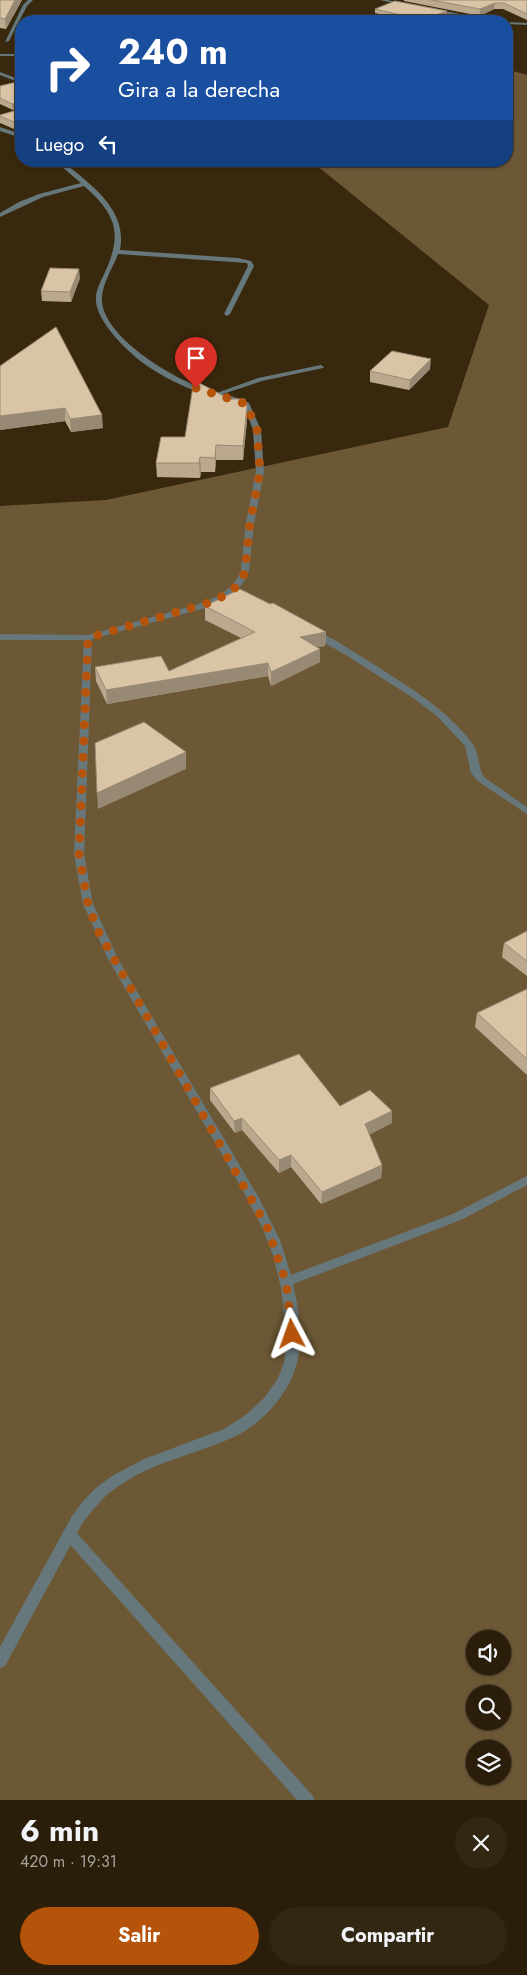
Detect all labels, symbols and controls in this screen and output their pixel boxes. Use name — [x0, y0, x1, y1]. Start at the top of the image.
text: 240 m — [118, 27, 228, 77]
icon: right — [35, 35, 100, 100]
text: Gira a la derecha — [118, 73, 280, 105]
icon: left — [94, 130, 122, 158]
text: Luego — [35, 131, 84, 158]
pin — [175, 337, 217, 388]
icon: arrive — [182, 344, 210, 372]
position arrow — [265, 1307, 317, 1359]
map controls — [466, 1630, 511, 1785]
button: sound — [466, 1630, 511, 1675]
button: search — [466, 1685, 511, 1730]
button: layers — [466, 1740, 511, 1785]
text: 6 min — [20, 1809, 99, 1852]
button: close — [455, 1817, 507, 1869]
text: 420 m · 19:31 — [20, 1850, 117, 1873]
button: Salir — [20, 1907, 259, 1965]
button: Compartir — [269, 1907, 507, 1965]

